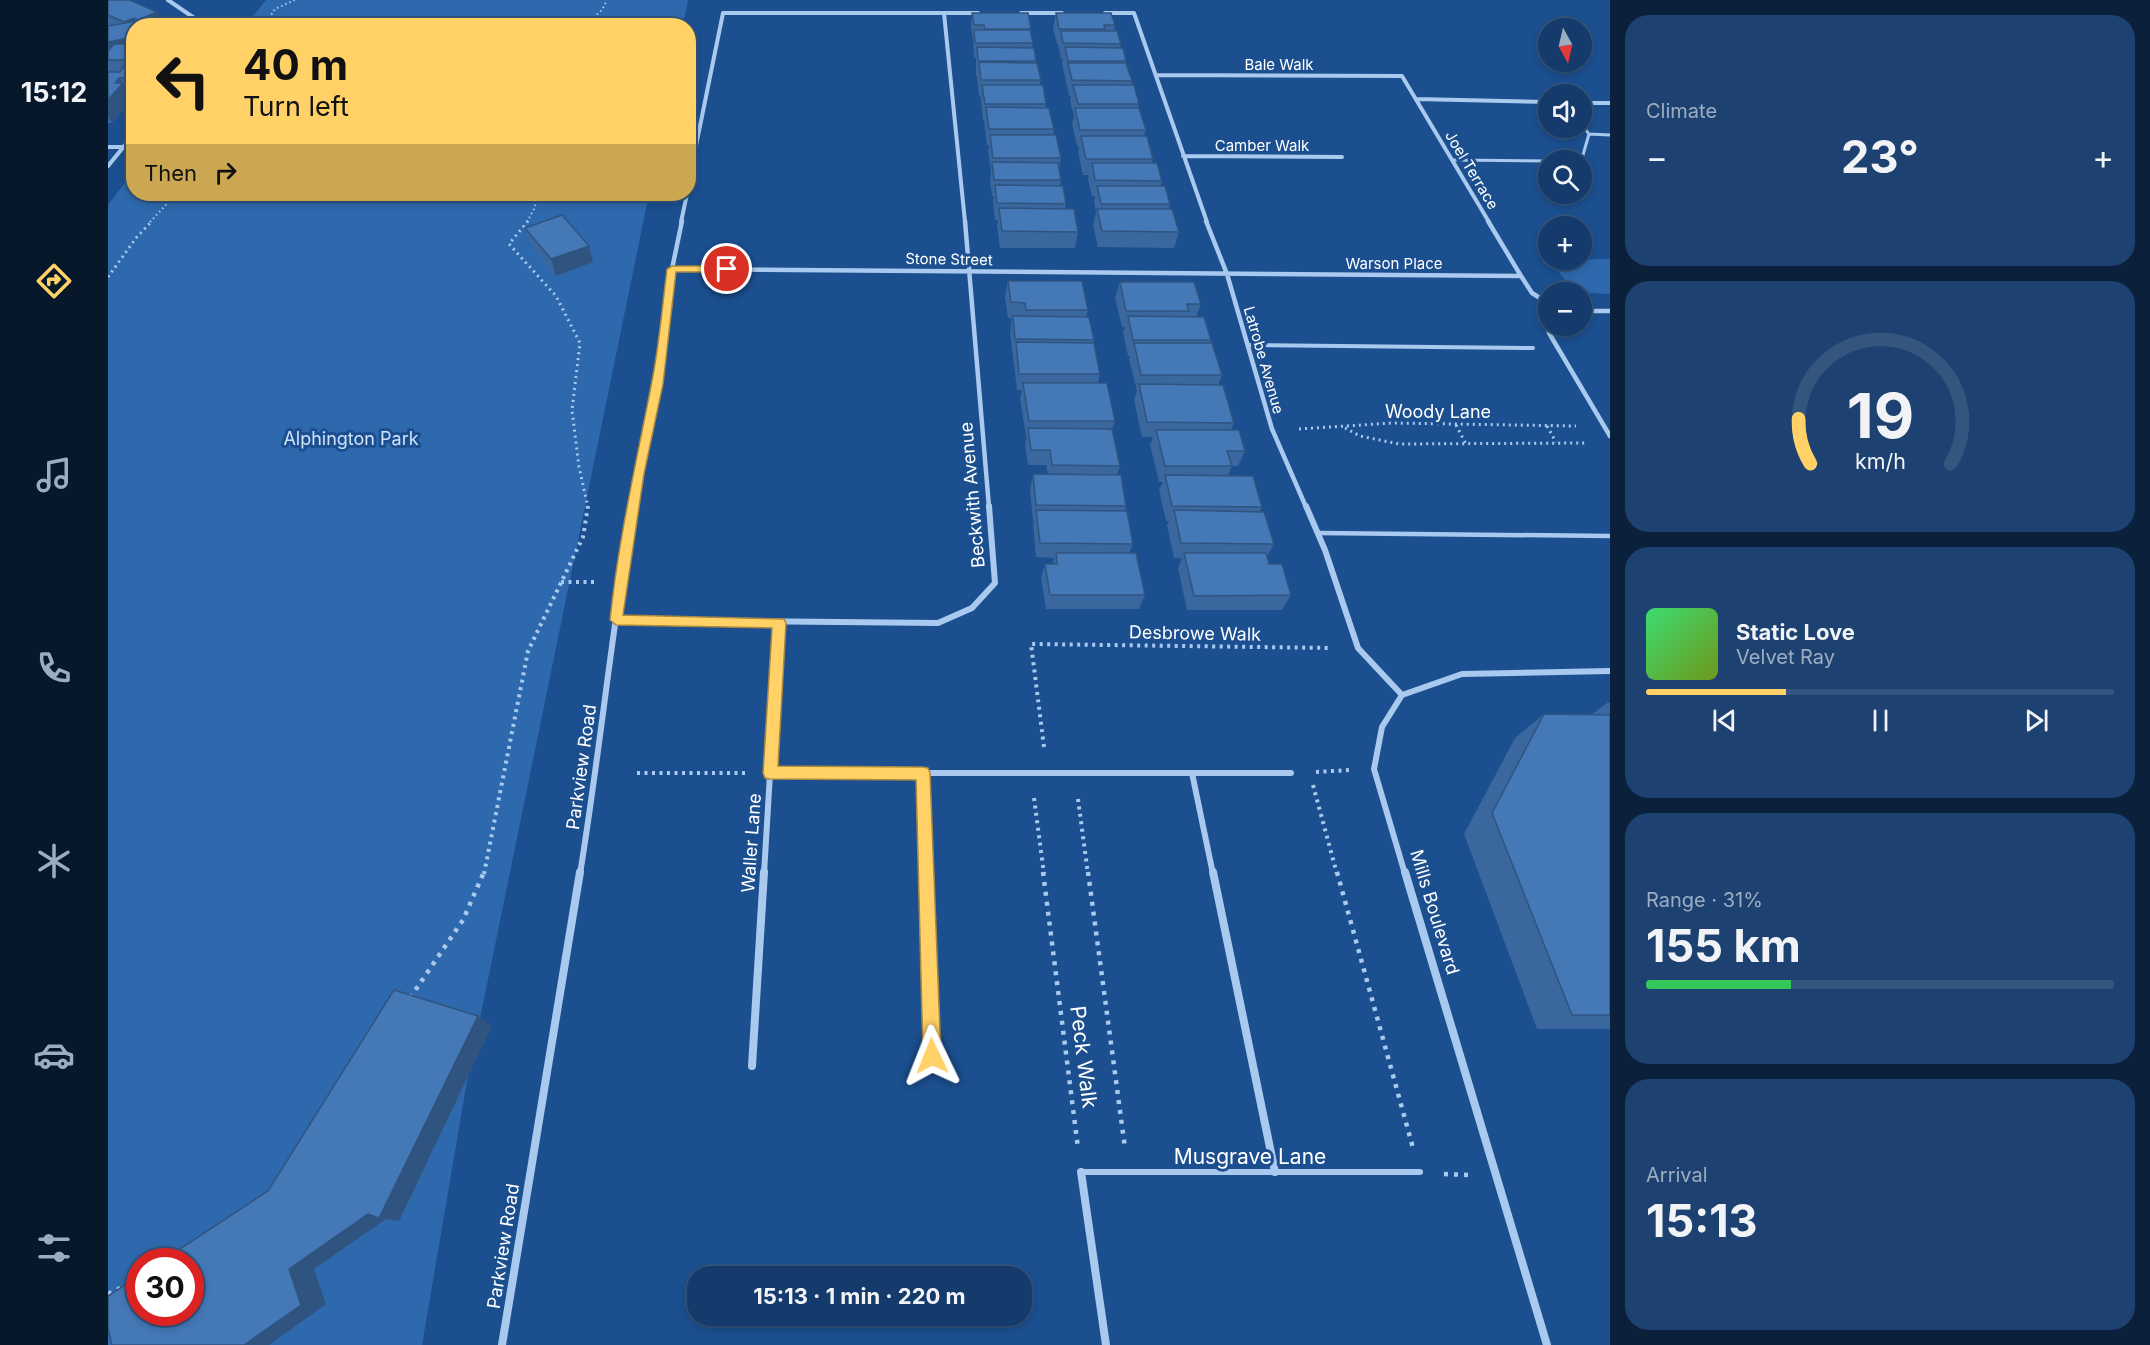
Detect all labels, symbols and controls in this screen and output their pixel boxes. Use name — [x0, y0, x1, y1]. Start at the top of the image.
north arrow — [1538, 18, 1592, 72]
map controls — [1538, 18, 1592, 336]
text: 40 m — [243, 39, 348, 90]
icon: left — [144, 42, 222, 120]
street label: Bale Walk — [1244, 55, 1314, 74]
text: 15:12 — [21, 76, 87, 109]
button: sound — [1538, 84, 1592, 138]
text: Turn left — [243, 90, 349, 123]
text: Climate — [1646, 99, 1717, 123]
street label: Joel Terrace — [1441, 127, 1503, 213]
text: 23° — [1841, 129, 1919, 184]
street label: Camber Walk — [1215, 136, 1310, 155]
text: − — [1646, 137, 1668, 177]
text: + — [2092, 137, 2114, 177]
button: search — [1538, 150, 1592, 204]
icon: right — [209, 156, 242, 189]
text: Then — [144, 160, 197, 186]
button: + — [1538, 216, 1592, 270]
pin — [701, 243, 752, 294]
street label: Stone Street — [905, 249, 993, 269]
icon: arrive — [710, 252, 743, 285]
street label: Warson Place — [1345, 254, 1443, 273]
icon: directions — [33, 260, 75, 302]
button: − — [1538, 282, 1592, 336]
street label: Latrobe Avenue — [1240, 304, 1288, 416]
text: 19 — [1846, 378, 1914, 453]
street label: Woody Lane — [1385, 401, 1491, 422]
street label: Beckwith Avenue — [955, 421, 989, 569]
park label: Alphington Park — [283, 428, 419, 449]
text: km/h — [1855, 448, 1905, 474]
icon: music — [33, 454, 75, 496]
text: Static Love — [1736, 619, 1855, 645]
street label: Desbrowe Walk — [1129, 621, 1261, 645]
text: Velvet Ray — [1736, 645, 1835, 669]
icon: phone — [33, 647, 75, 689]
street label: Parkview Road — [562, 703, 600, 831]
icon: previous — [1708, 704, 1741, 737]
icon: pause — [1864, 704, 1897, 737]
icon: next — [2020, 704, 2053, 737]
street label: Waller Lane — [737, 793, 765, 893]
icon: climate — [33, 840, 75, 882]
street label: Mills Boulevard — [1406, 847, 1464, 977]
text: Range · 31% — [1646, 888, 1763, 912]
text: 155 km — [1646, 918, 1801, 973]
street label: Peck Walk — [1065, 1004, 1103, 1110]
position arrow — [900, 1024, 964, 1088]
icon: car — [33, 1034, 75, 1076]
street label: Musgrave Lane — [1174, 1144, 1326, 1169]
text: Arrival — [1646, 1163, 1708, 1187]
street label: Parkview Road — [483, 1182, 523, 1310]
text: 15:13 — [1646, 1193, 1758, 1248]
icon: filters — [33, 1227, 75, 1269]
speed limit sign: 30 — [126, 1248, 204, 1326]
text: 15:13 · 1 min · 220 m — [753, 1283, 966, 1309]

